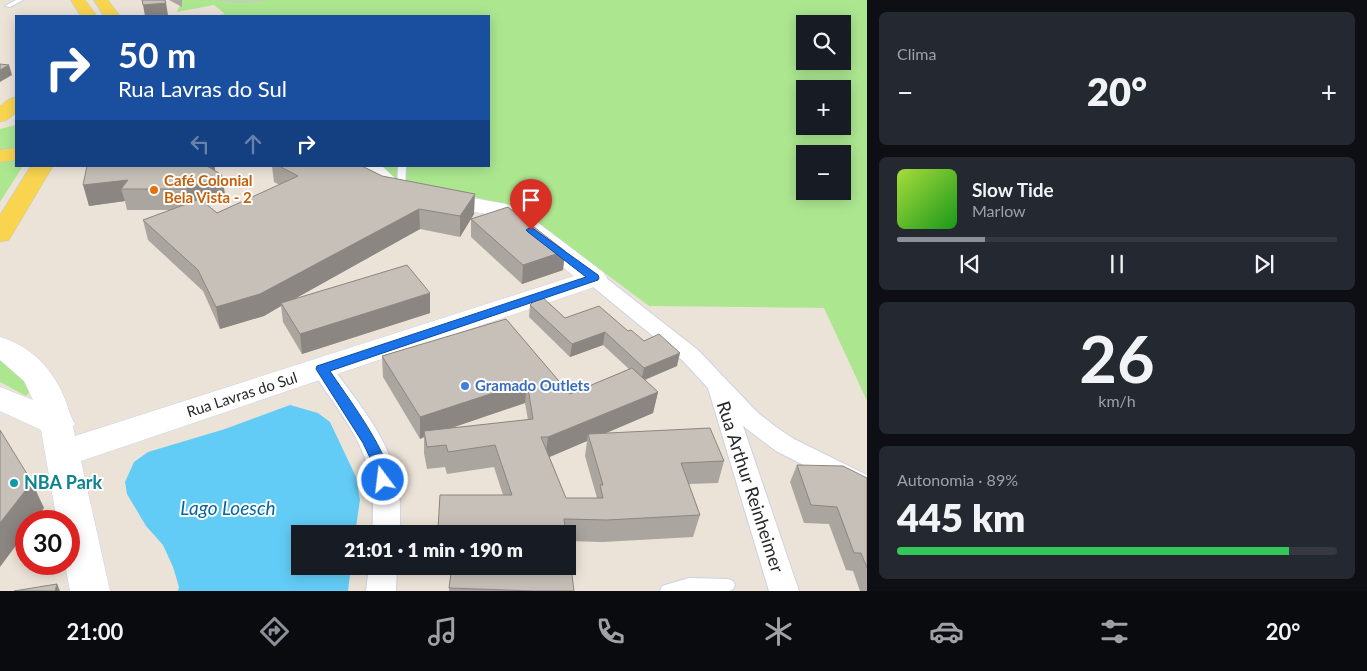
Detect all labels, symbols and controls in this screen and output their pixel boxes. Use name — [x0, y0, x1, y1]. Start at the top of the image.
map controls — [796, 15, 851, 200]
button: search — [796, 15, 851, 70]
text: 50 m — [118, 33, 196, 75]
icon: right — [35, 35, 100, 100]
text: Clima — [897, 44, 936, 63]
text: 20° — [1087, 68, 1147, 114]
text: Rua Lavras do Sul — [118, 75, 287, 102]
text: − — [897, 75, 913, 109]
text: + — [1321, 75, 1337, 109]
button: + — [796, 80, 851, 135]
icon: left — [186, 130, 214, 158]
icon: ahead — [239, 130, 267, 158]
icon: right — [292, 130, 320, 158]
button: − — [796, 145, 851, 200]
place label: Café Colonial Bela Vista - 2 — [164, 171, 253, 206]
text: Slow Tide — [972, 178, 1054, 201]
pin — [510, 179, 552, 230]
marker: Café Colonial Bela Vista - 2 — [148, 184, 160, 196]
icon: arrive — [517, 186, 545, 214]
text: Marlow — [972, 201, 1026, 220]
icon: previous — [956, 250, 984, 278]
icon: pause — [1103, 250, 1131, 278]
icon: next — [1250, 250, 1278, 278]
text: 26 — [1079, 319, 1155, 397]
street label: Rua Lavras do Sul — [184, 368, 299, 420]
place label: Gramado Outlets — [475, 376, 590, 394]
marker: Gramado Outlets — [459, 380, 471, 392]
text: km/h — [1098, 391, 1136, 410]
street label: Rua Arthur Reinheimer — [713, 398, 789, 576]
position arrow — [356, 453, 408, 505]
text: Autonomia · 89% — [897, 470, 1018, 489]
place label: NBA Park — [24, 471, 102, 493]
marker: NBA Park — [8, 477, 20, 489]
text: 445 km — [897, 494, 1025, 540]
water label: Lago Loesch — [180, 496, 276, 519]
speed limit sign: 30 — [15, 510, 80, 575]
text: 21:01 · 1 min · 190 m — [344, 538, 523, 561]
icon: directions — [257, 614, 292, 649]
icon: music — [425, 614, 460, 649]
icon: phone — [593, 614, 628, 649]
icon: climate — [761, 614, 796, 649]
icon: car — [929, 614, 964, 649]
icon: filters — [1097, 614, 1132, 649]
text: 21:00 — [67, 618, 123, 645]
text: 20° — [1266, 618, 1300, 645]

